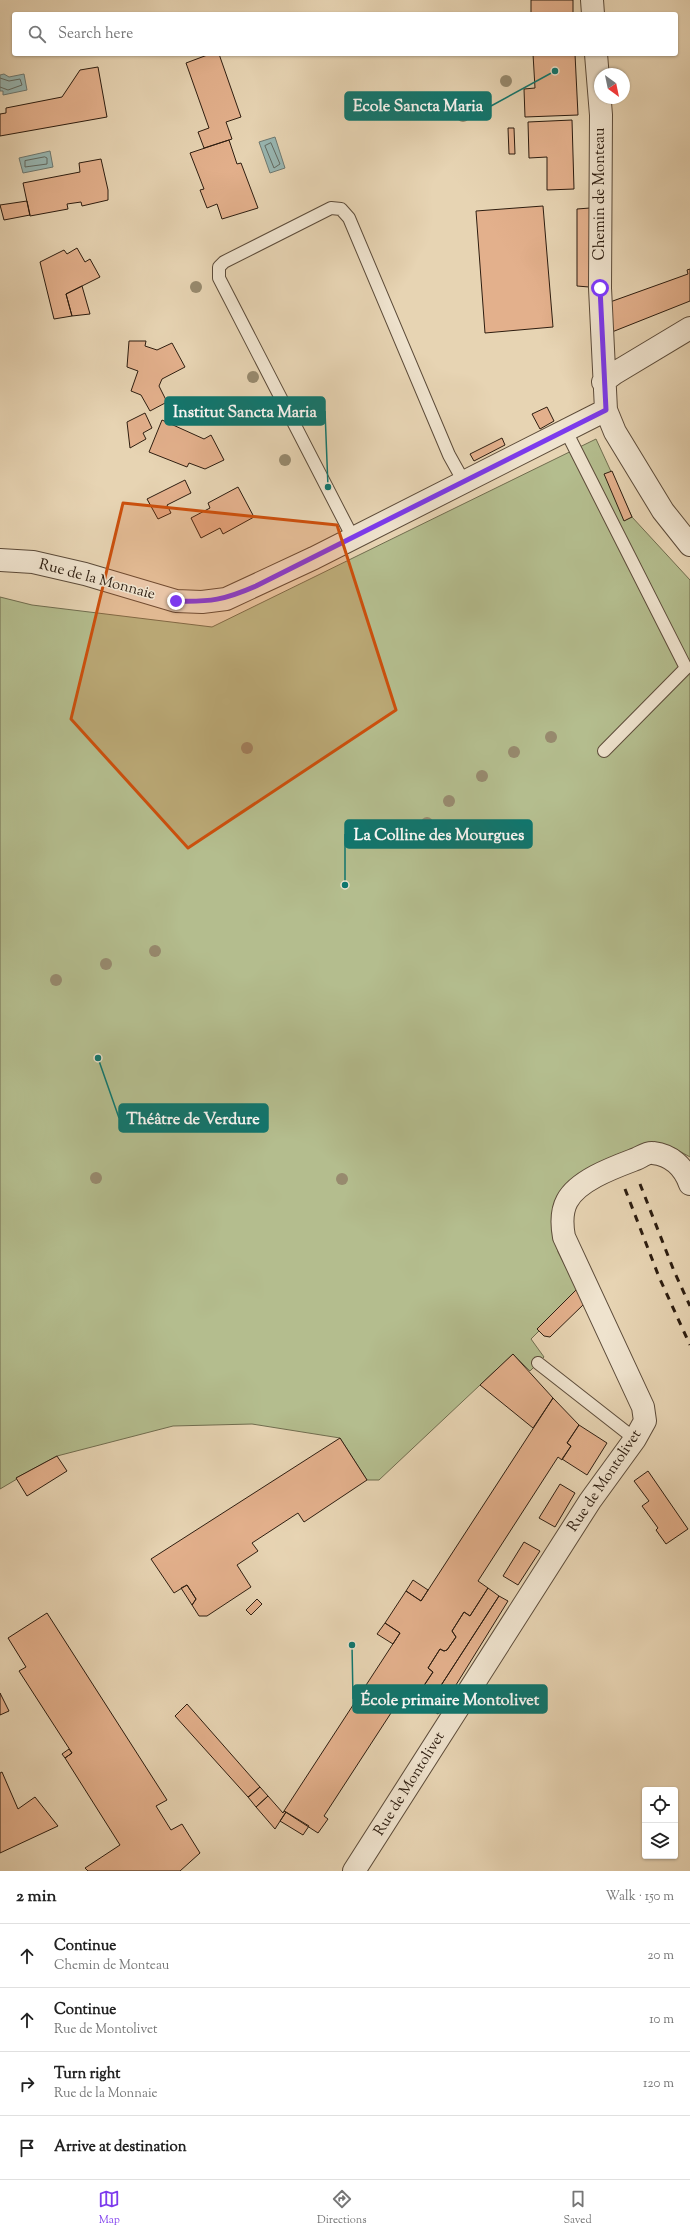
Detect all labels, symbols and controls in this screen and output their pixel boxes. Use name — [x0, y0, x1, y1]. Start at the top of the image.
search box — [12, 12, 678, 56]
icon: search — [26, 23, 48, 45]
text: Search here — [58, 24, 133, 45]
north arrow — [594, 68, 630, 104]
callout: Ecole Sancta Maria — [345, 92, 491, 120]
text: Ecole Sancta Maria — [353, 96, 484, 119]
street label: Chemin de Monteau — [590, 127, 611, 260]
route start — [591, 279, 609, 297]
callout: Institut Sancta Maria — [165, 397, 325, 425]
text: Institut Sancta Maria — [173, 402, 318, 425]
street label: Rue de la Monnaie — [37, 554, 157, 606]
route end — [167, 592, 185, 610]
callout: La Colline des Mourgues — [345, 820, 532, 848]
text: La Colline des Mourgues — [354, 825, 524, 848]
callout: Théâtre de Verdure — [119, 1104, 268, 1132]
text: Théâtre de Verdure — [126, 1109, 260, 1132]
street label: Rue de Montolivet — [563, 1426, 647, 1536]
callout: École primaire Montolivet — [353, 1685, 547, 1713]
text: École primaire Montolivet — [361, 1689, 540, 1713]
street label: Rue de Montolivet — [369, 1728, 451, 1840]
map controls — [642, 1787, 678, 1859]
button: locate — [642, 1787, 678, 1823]
button: layers — [642, 1823, 678, 1859]
text: 2 min — [16, 1885, 57, 1909]
text: Walk · 150 m — [605, 1888, 674, 1906]
text: Continue — [54, 1936, 116, 1957]
icon: ahead — [16, 1945, 38, 1967]
text: 20 m — [648, 1947, 674, 1965]
text: Chemin de Monteau — [54, 1957, 169, 1975]
text: Continue — [54, 2000, 116, 2021]
icon: ahead — [16, 2009, 38, 2031]
text: 10 m — [649, 2011, 674, 2029]
text: Rue de Montolivet — [54, 2021, 157, 2039]
text: Turn right — [54, 2064, 120, 2085]
icon: right — [16, 2073, 38, 2095]
text: 120 m — [643, 2075, 674, 2093]
text: Rue de la Monnaie — [54, 2085, 158, 2103]
icon: arrive — [16, 2137, 38, 2159]
text: Arrive at destination — [54, 2137, 187, 2158]
tab: Map — [98, 2188, 120, 2228]
tab: Directions — [317, 2188, 367, 2228]
tab: Saved — [563, 2188, 592, 2228]

